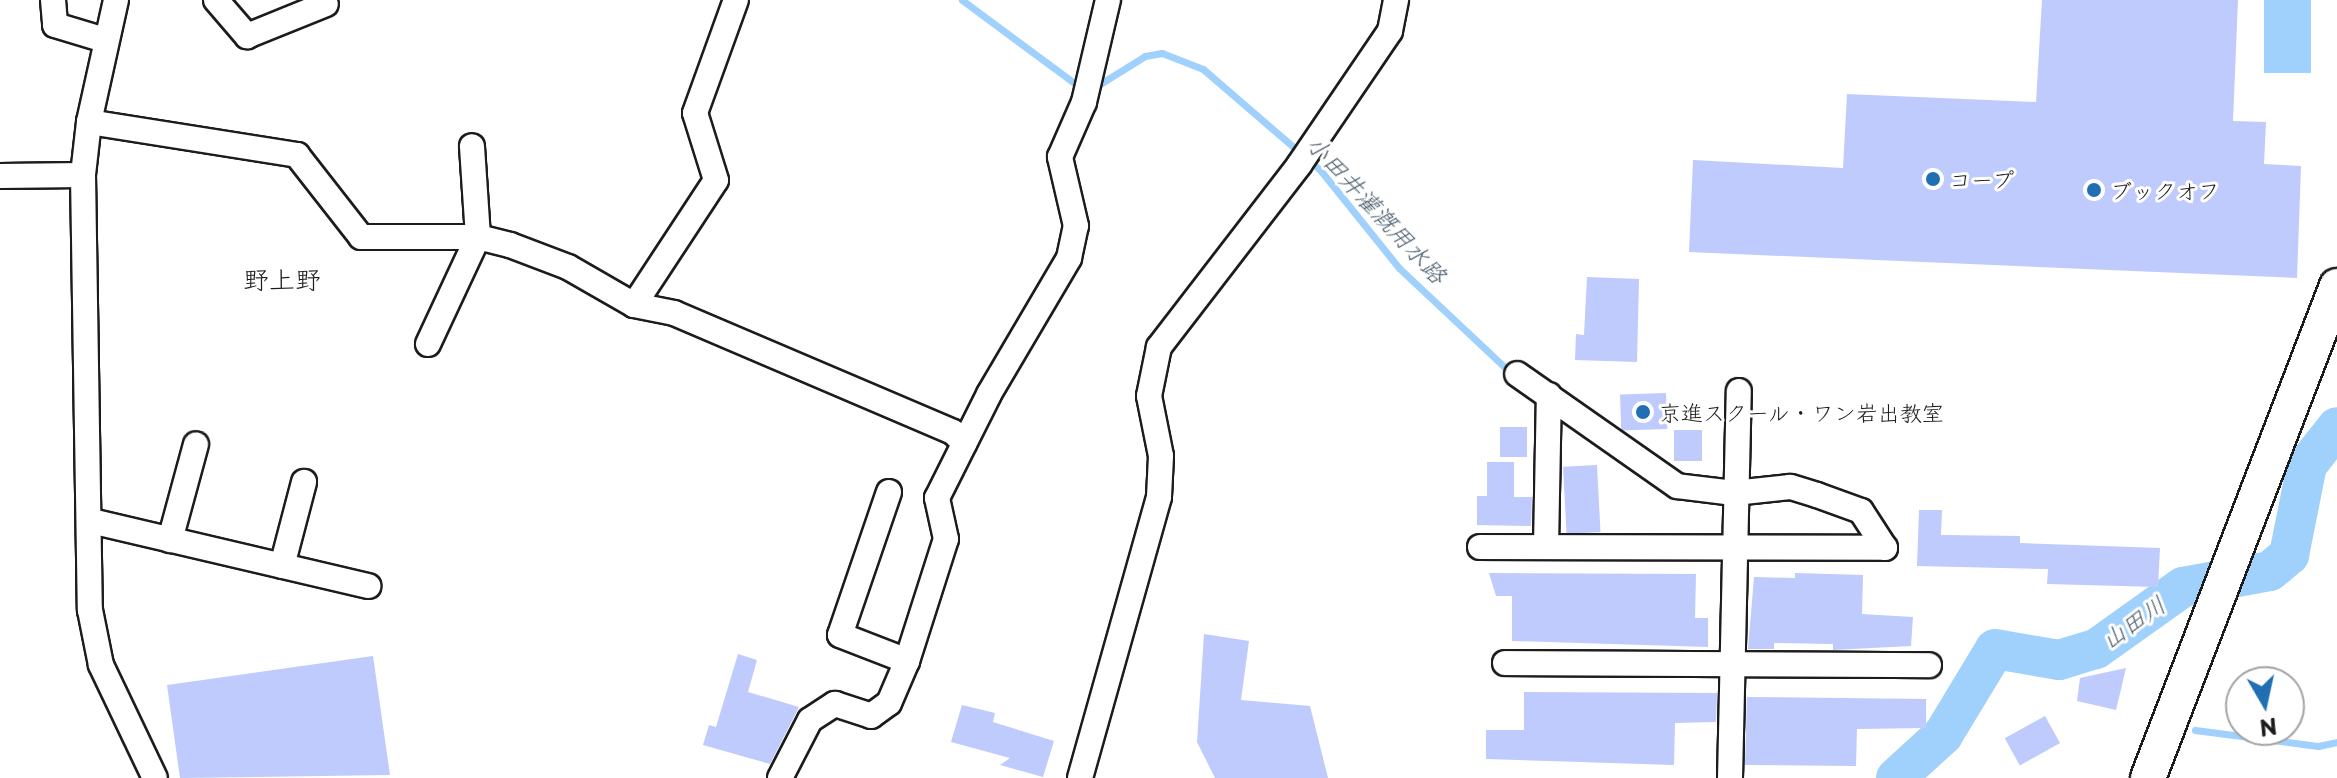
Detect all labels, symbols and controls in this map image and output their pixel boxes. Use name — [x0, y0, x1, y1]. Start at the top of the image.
water label: 小田井灌漑用水路 — [1301, 129, 1453, 289]
place label: コープ — [1949, 166, 2015, 192]
marker: コープ — [1924, 170, 1942, 188]
place label: ブックオフ — [2110, 177, 2220, 203]
marker: ブックオフ — [2085, 181, 2103, 199]
district label: 野上野 — [243, 263, 321, 295]
place label: 京進スクール・ワン岩出教室 — [1659, 399, 1945, 425]
marker: 京進スクール・ワン岩出教室 — [1634, 403, 1652, 421]
water label: 山田川 — [2095, 590, 2171, 654]
north arrow — [2225, 666, 2305, 746]
text: N — [2257, 711, 2280, 746]

